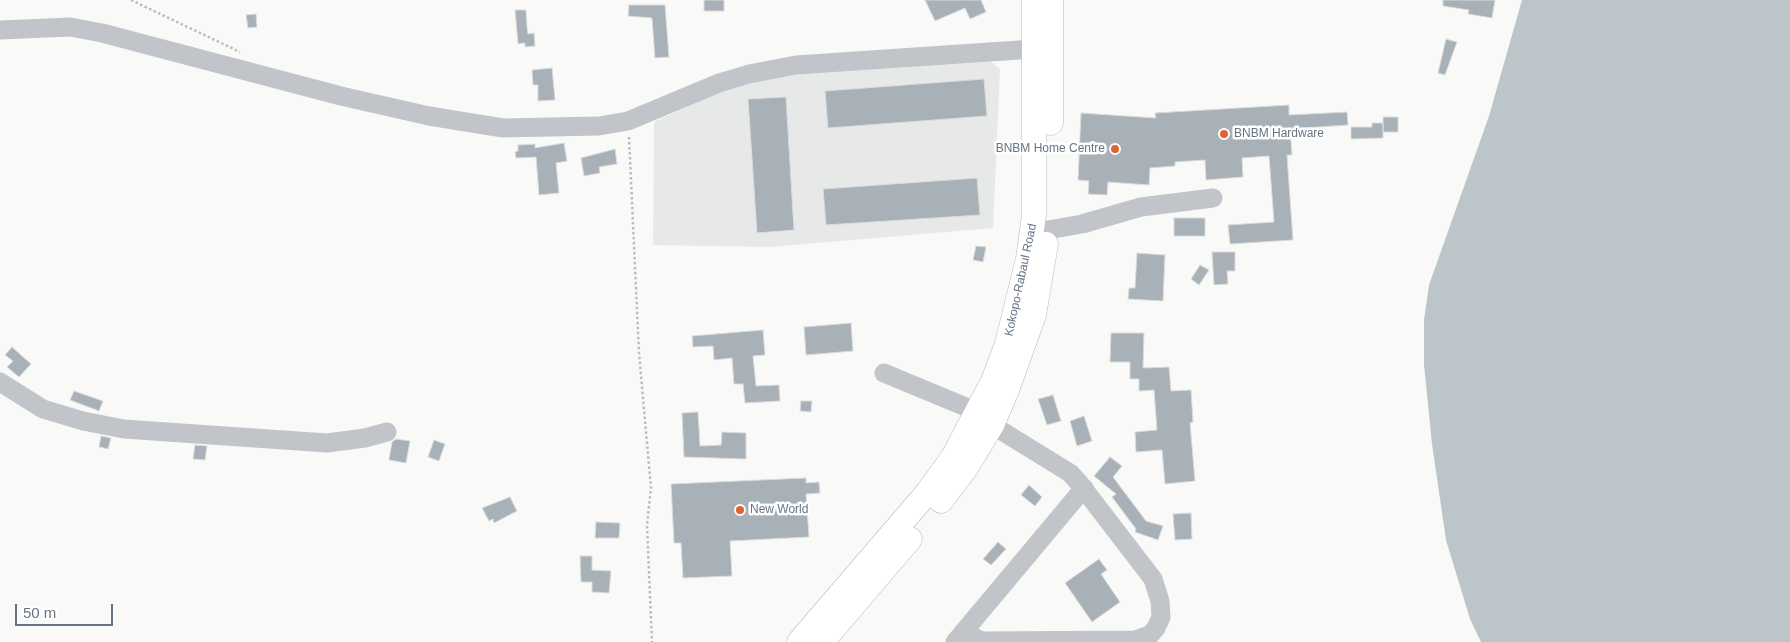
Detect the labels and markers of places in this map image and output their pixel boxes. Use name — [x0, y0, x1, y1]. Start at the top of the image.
place label: BNBM Hardware — [1234, 127, 1324, 141]
marker: BNBM Hardware — [1218, 128, 1230, 140]
place label: BNBM Home Centre — [996, 142, 1105, 156]
marker: BNBM Home Centre — [1109, 143, 1121, 155]
place label: New World — [750, 503, 808, 517]
marker: New World — [734, 504, 746, 516]

